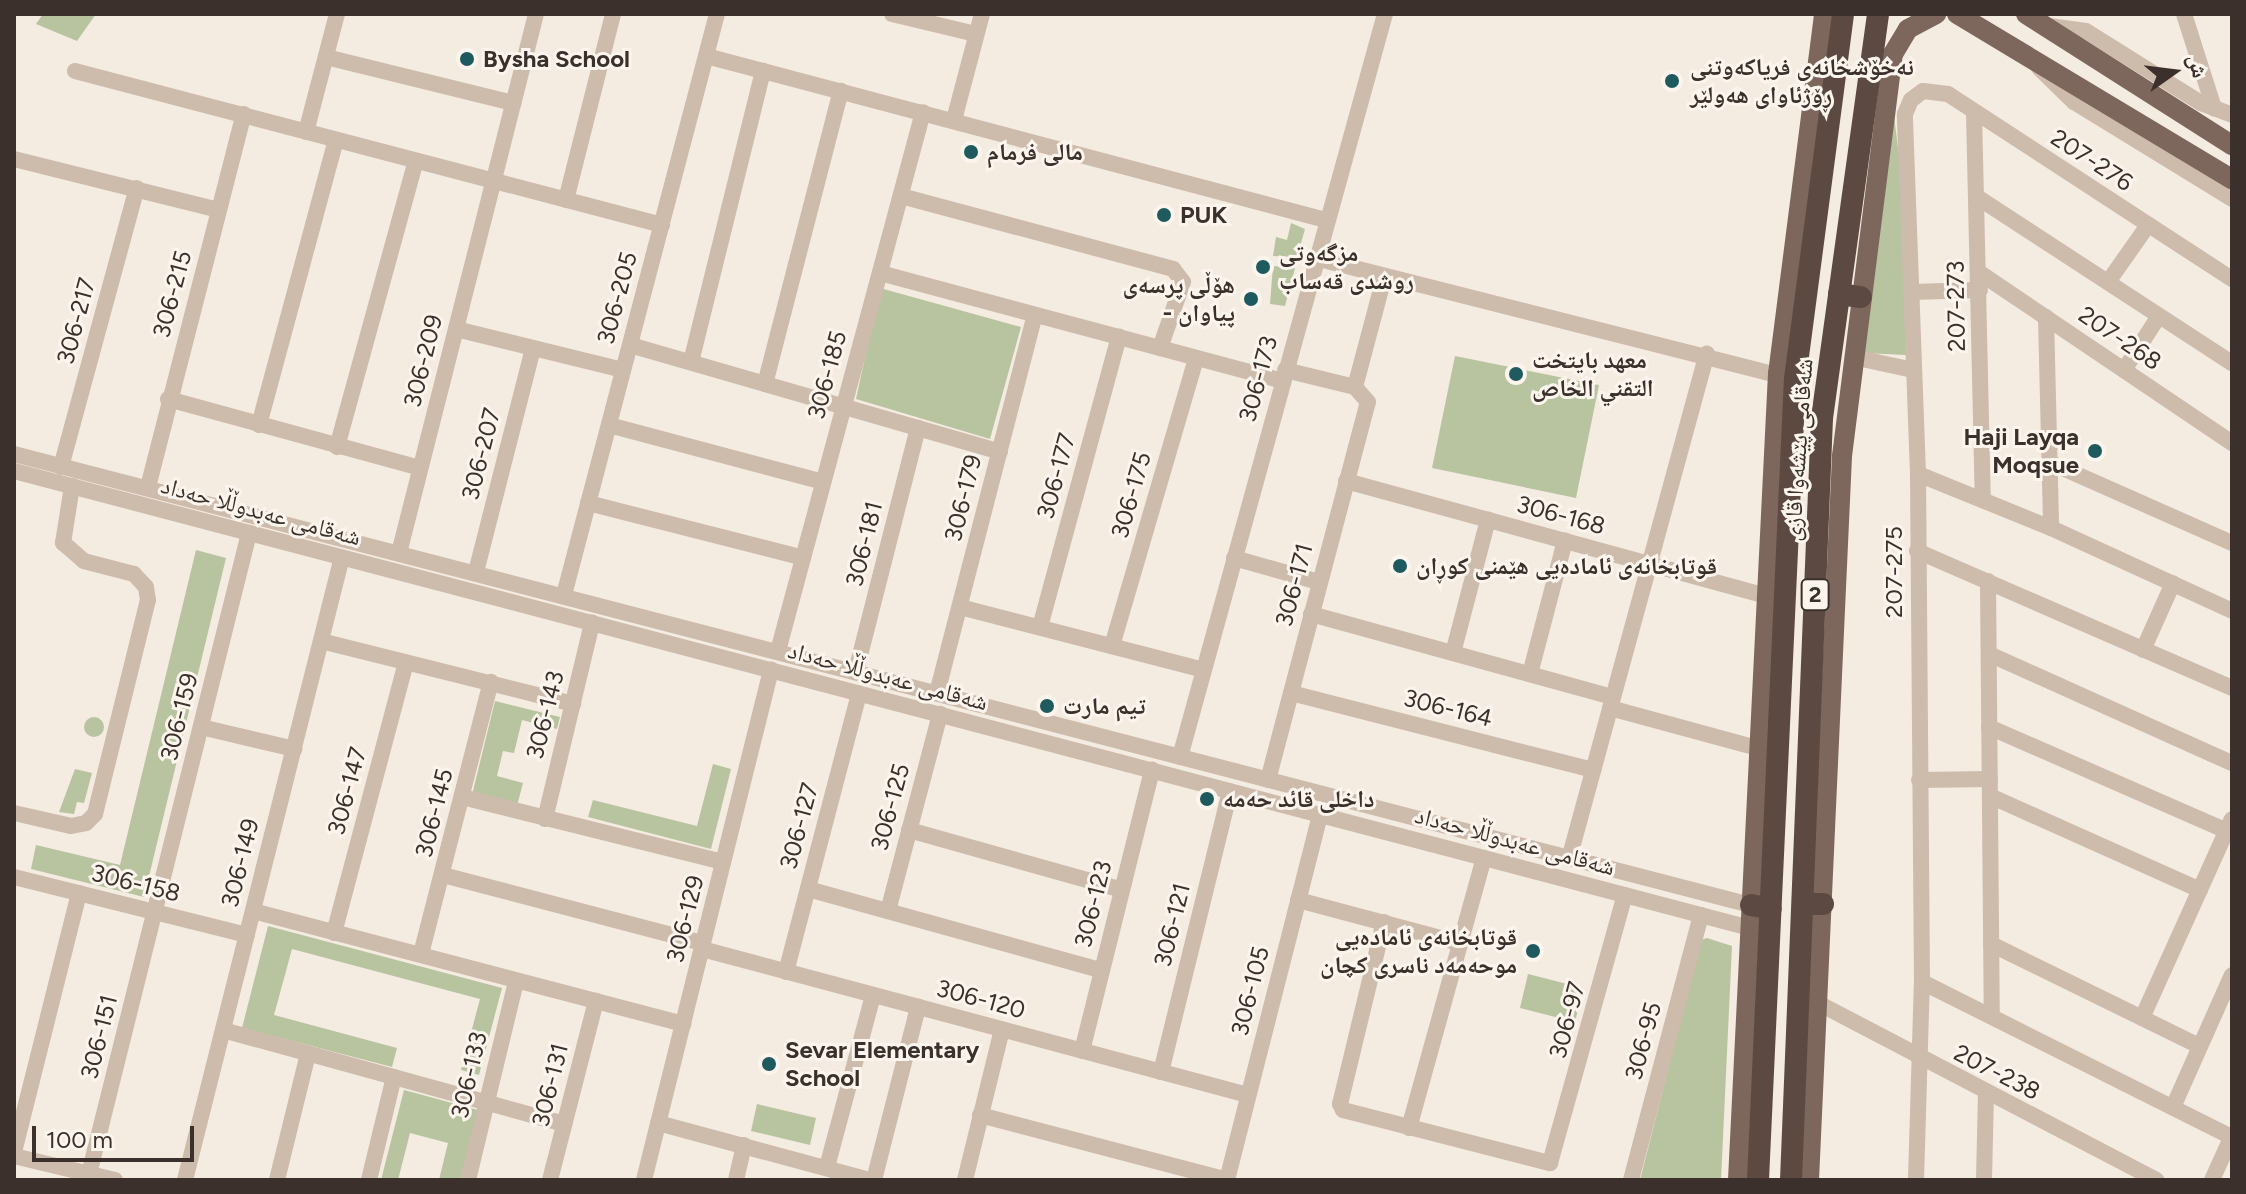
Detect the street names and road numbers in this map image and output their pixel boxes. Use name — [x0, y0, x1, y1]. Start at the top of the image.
street label: 207-276 — [2046, 123, 2138, 197]
street label: 306-215 — [147, 247, 197, 341]
street label: 306-205 — [591, 249, 643, 347]
street label: 207-273 — [1941, 260, 1971, 352]
street label: 306-217 — [51, 275, 101, 367]
street label: 207-268 — [2073, 300, 2167, 376]
street label: 306-209 — [398, 312, 448, 410]
street label: 306-185 — [801, 328, 853, 422]
street label: 306-173 — [1233, 333, 1283, 425]
street label: شەقامی پێشەوا قازی — [1777, 358, 1819, 542]
street label: 306-207 — [456, 405, 506, 503]
street label: 306-177 — [1031, 430, 1081, 522]
street label: 306-175 — [1105, 448, 1157, 542]
street label: 306-179 — [938, 452, 988, 544]
street label: شەقامی عەبدوڵڵا حەداد — [158, 470, 364, 552]
street label: 306-168 — [1514, 489, 1608, 541]
street label: 306-181 — [840, 499, 888, 589]
street label: 207-275 — [1880, 526, 1908, 618]
street label: 306-171 — [1269, 540, 1319, 630]
road number: 2 — [1799, 577, 1831, 613]
street label: شەقامی عەبدوڵڵا حەداد — [785, 635, 991, 717]
street label: 306-143 — [520, 668, 570, 762]
street label: 306-159 — [154, 670, 204, 764]
street label: 306-164 — [1401, 683, 1495, 733]
street label: 306-147 — [321, 744, 373, 838]
street label: 306-125 — [865, 760, 915, 854]
street label: 306-145 — [409, 766, 459, 860]
street label: 306-127 — [774, 780, 824, 872]
street label: شەقامی عەبدوڵڵا حەداد — [1412, 800, 1618, 882]
street label: 306-149 — [215, 816, 265, 910]
street label: 306-158 — [89, 858, 183, 908]
street label: 306-123 — [1068, 858, 1118, 950]
street label: 306-129 — [660, 872, 710, 966]
street label: 306-121 — [1148, 880, 1196, 970]
street label: 306-105 — [1225, 943, 1275, 1039]
street label: 306-120 — [933, 973, 1029, 1025]
street label: 306-97 — [1543, 978, 1591, 1062]
street label: 306-151 — [75, 992, 123, 1082]
street label: 306-95 — [1619, 999, 1667, 1083]
street label: 306-133 — [445, 1029, 493, 1121]
street label: 207-238 — [1949, 1038, 2045, 1106]
street label: 306-131 — [526, 1040, 574, 1130]

